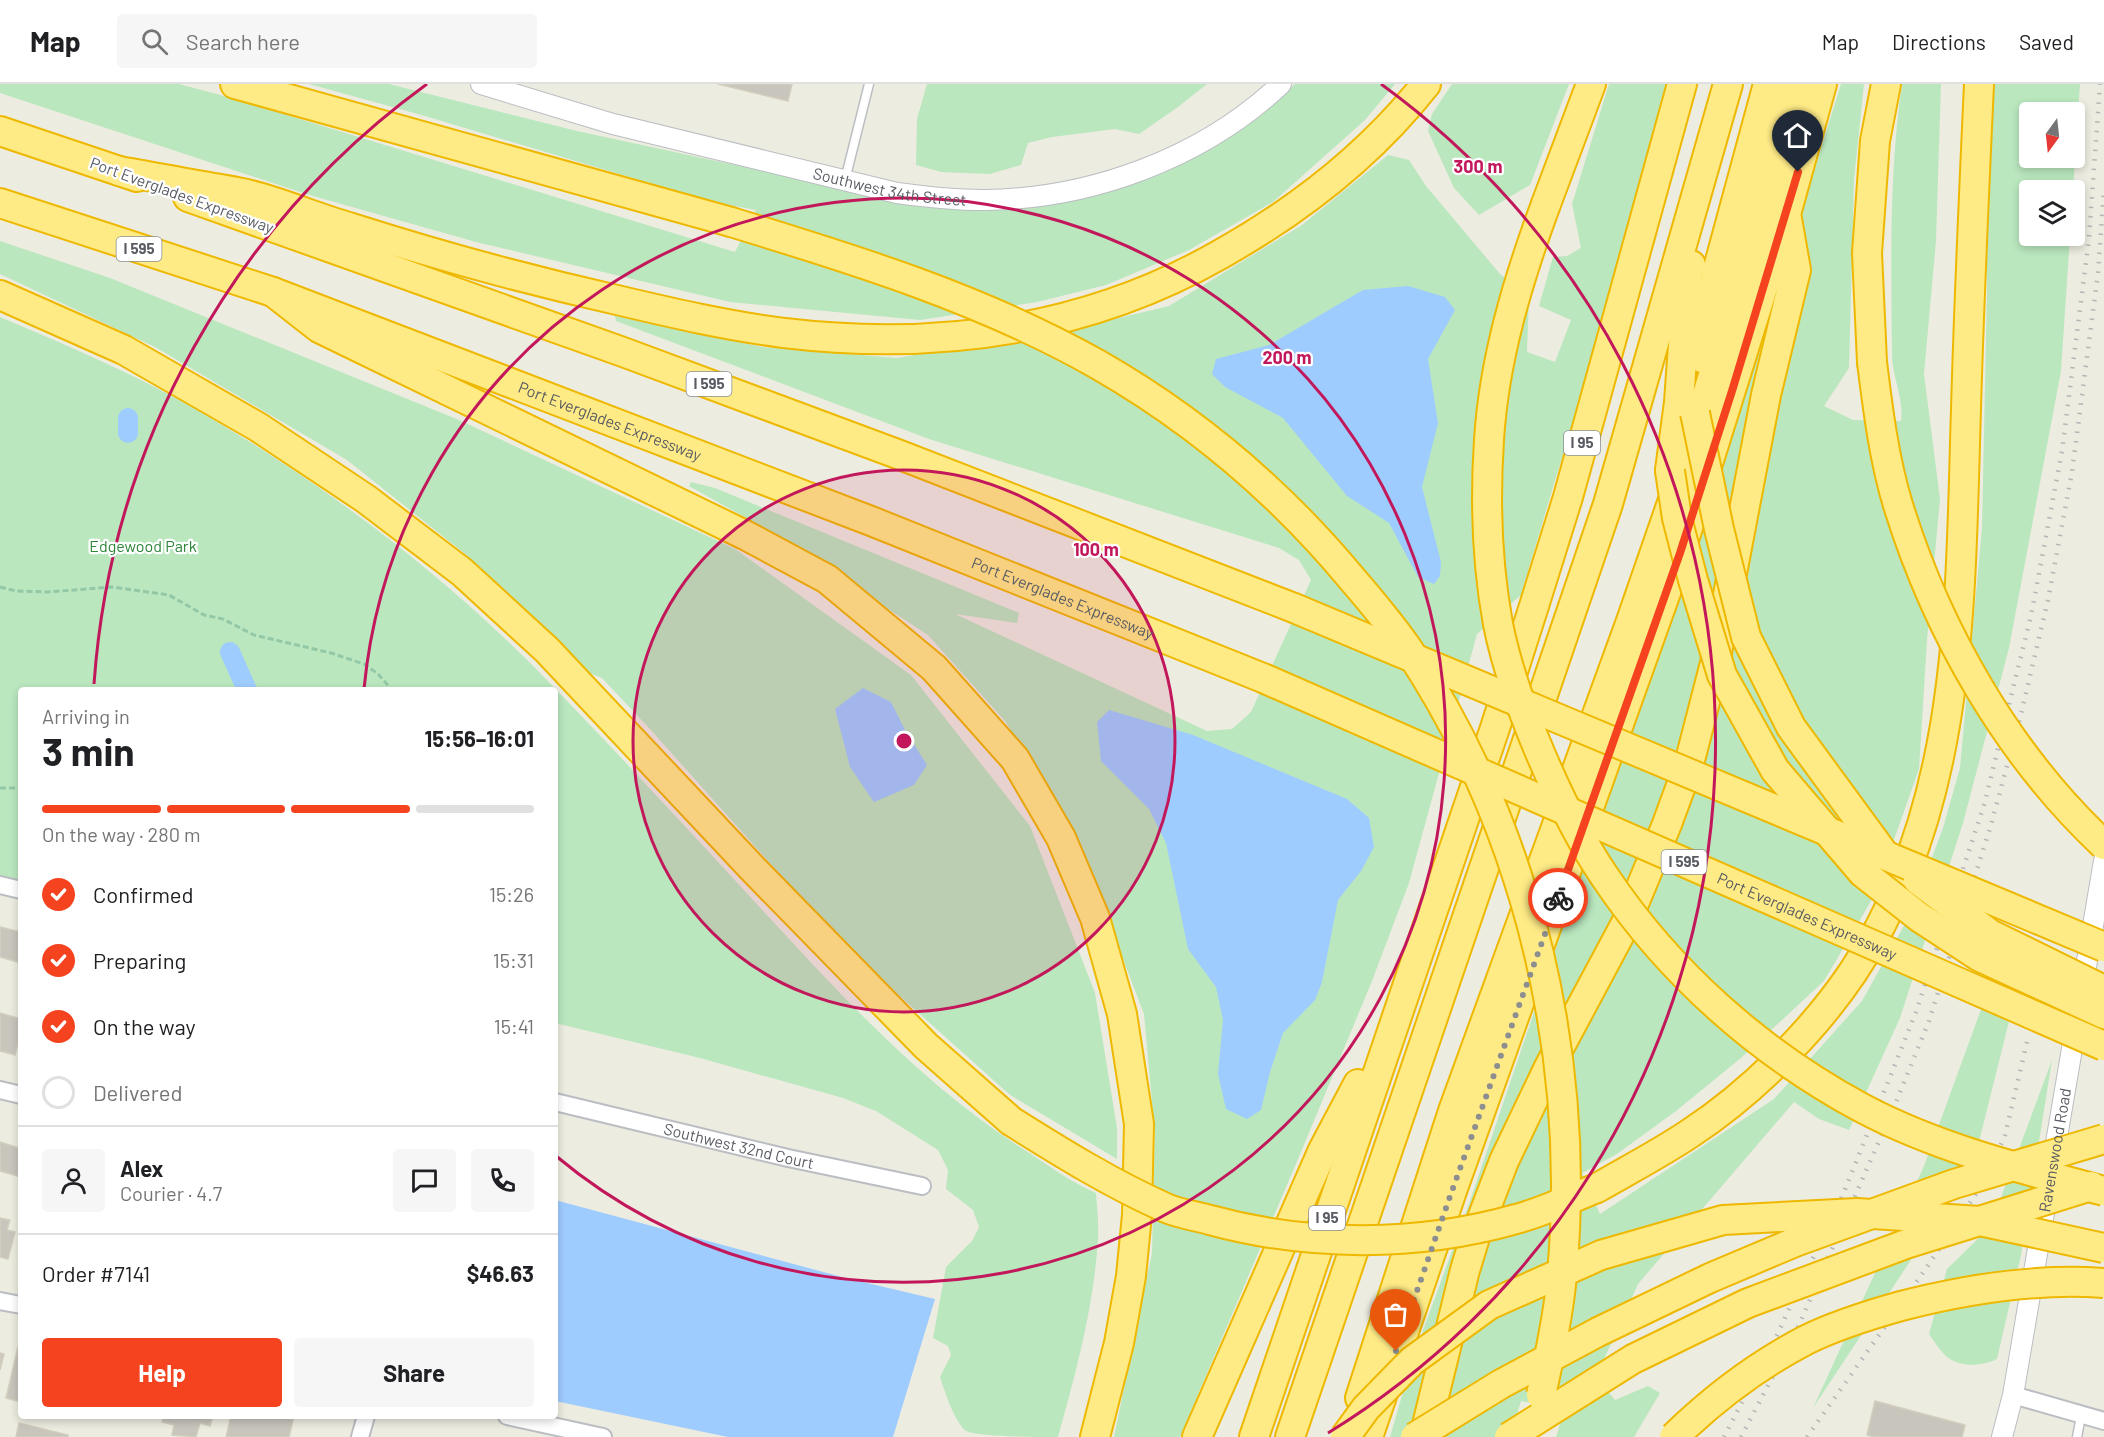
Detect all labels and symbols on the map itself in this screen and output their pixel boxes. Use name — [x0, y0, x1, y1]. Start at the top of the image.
north arrow — [2019, 102, 2085, 168]
pin — [1772, 110, 1823, 172]
street label: Port Everglades Expressway — [88, 152, 277, 237]
text: 300 m — [1454, 155, 1502, 177]
street label: Southwest 34th Street — [811, 163, 967, 209]
road number: I 595 — [116, 237, 162, 261]
text: 200 m — [1262, 346, 1312, 368]
road number: I 595 — [686, 372, 732, 396]
street label: Port Everglades Expressway — [516, 377, 705, 464]
road number: I 95 — [1564, 431, 1600, 455]
park label: Edgewood Park — [89, 536, 197, 555]
text: 100 m — [1073, 538, 1119, 560]
street label: Port Everglades Expressway — [969, 552, 1157, 643]
centre of rings — [894, 731, 914, 751]
road number: I 595 — [1662, 850, 1706, 874]
courier — [1528, 868, 1588, 928]
street label: Port Everglades Expressway — [1714, 868, 1901, 964]
street label: Ravenswood Road — [2034, 1086, 2074, 1213]
street label: Southwest 32nd Court — [662, 1119, 816, 1172]
road number: I 95 — [1309, 1206, 1345, 1230]
pin — [1370, 1289, 1421, 1351]

